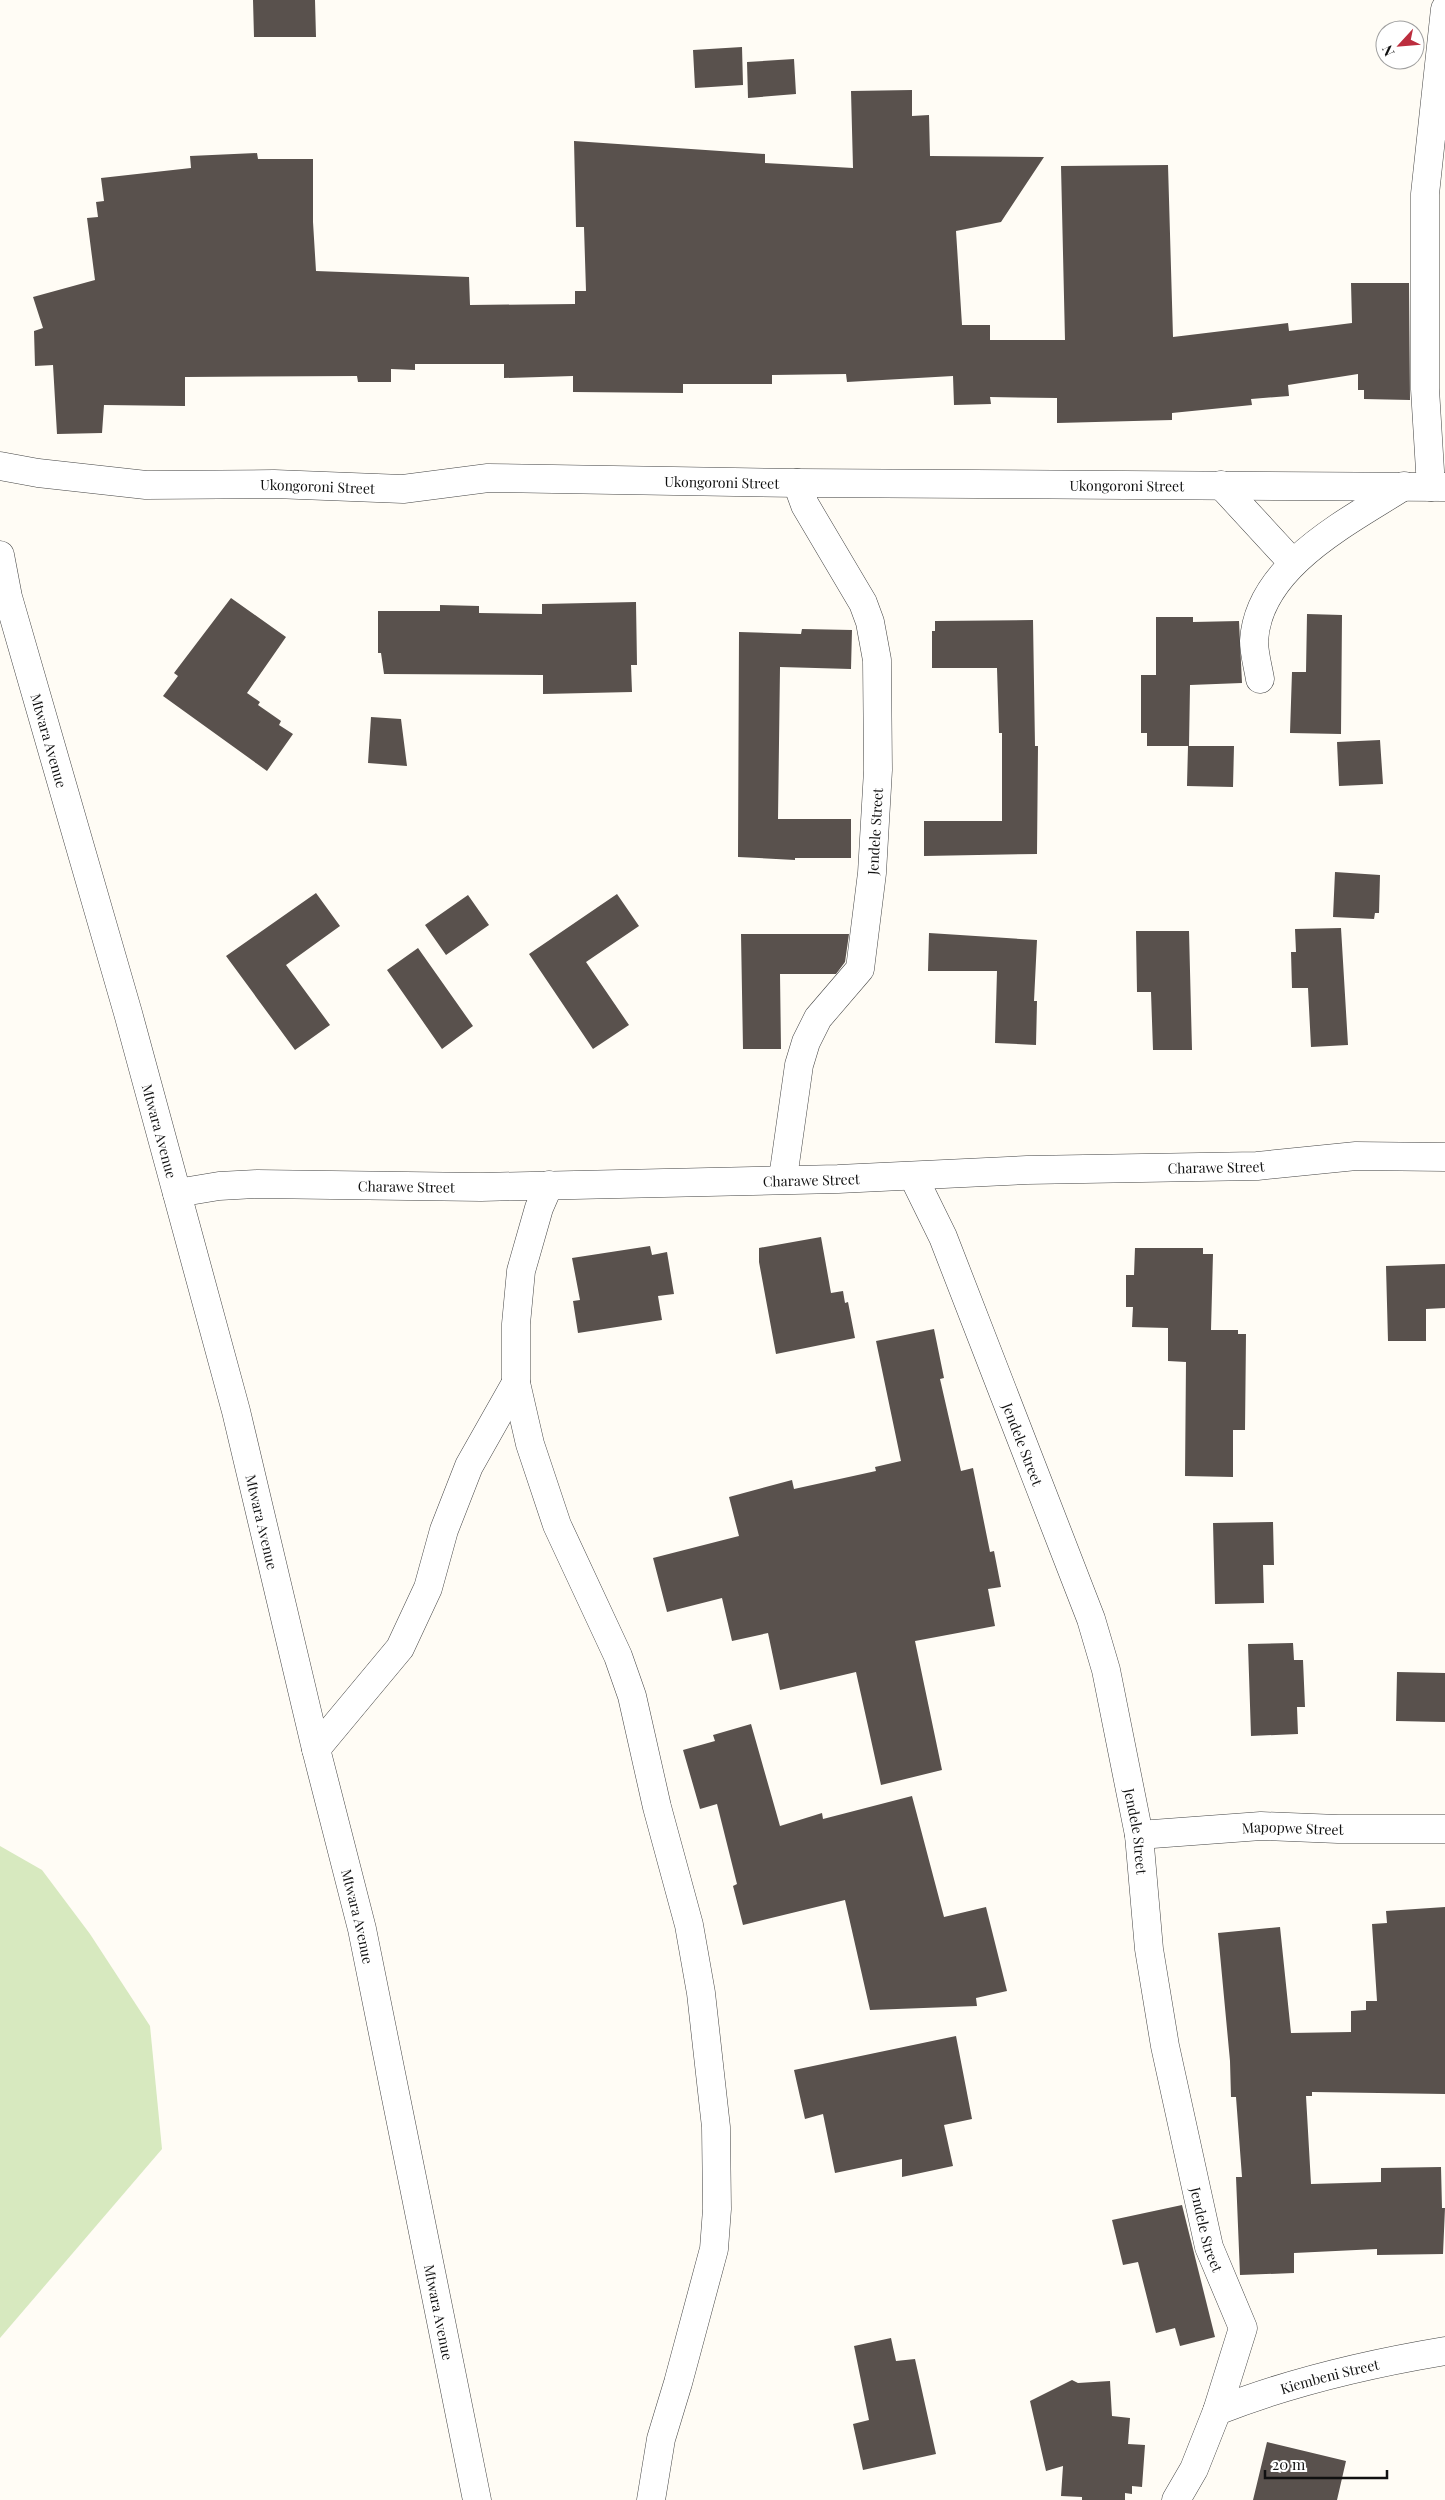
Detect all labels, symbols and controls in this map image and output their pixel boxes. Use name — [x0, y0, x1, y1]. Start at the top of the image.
north arrow — [1375, 20, 1425, 70]
text: N — [1377, 42, 1399, 60]
street label: Ukongoroni Street — [664, 471, 780, 492]
street label: Ukongoroni Street — [260, 474, 376, 497]
street label: Ukongoroni Street — [1069, 475, 1185, 495]
street label: Mtwara Avenue — [27, 691, 72, 790]
street label: Jendele Street — [862, 786, 887, 876]
street label: Mtwara Avenue — [138, 1082, 182, 1180]
street label: Charawe Street — [1167, 1156, 1266, 1177]
street label: Charawe Street — [763, 1168, 861, 1190]
street label: Charawe Street — [358, 1176, 456, 1196]
street label: Jendele Street — [998, 1399, 1048, 1489]
street label: Mtwara Avenue — [242, 1472, 283, 1571]
street label: Jendele Street — [1120, 1785, 1152, 1876]
street label: Mapopwe Street — [1241, 1817, 1345, 1839]
street label: Mtwara Avenue — [337, 1867, 378, 1965]
street label: Jendele Street — [1186, 2184, 1228, 2276]
street label: Mtwara Avenue — [420, 2263, 458, 2362]
street label: Kiembeni Street — [1278, 2354, 1382, 2398]
scale bar — [1265, 2448, 1388, 2480]
text: 20 m — [1272, 2454, 1306, 2474]

